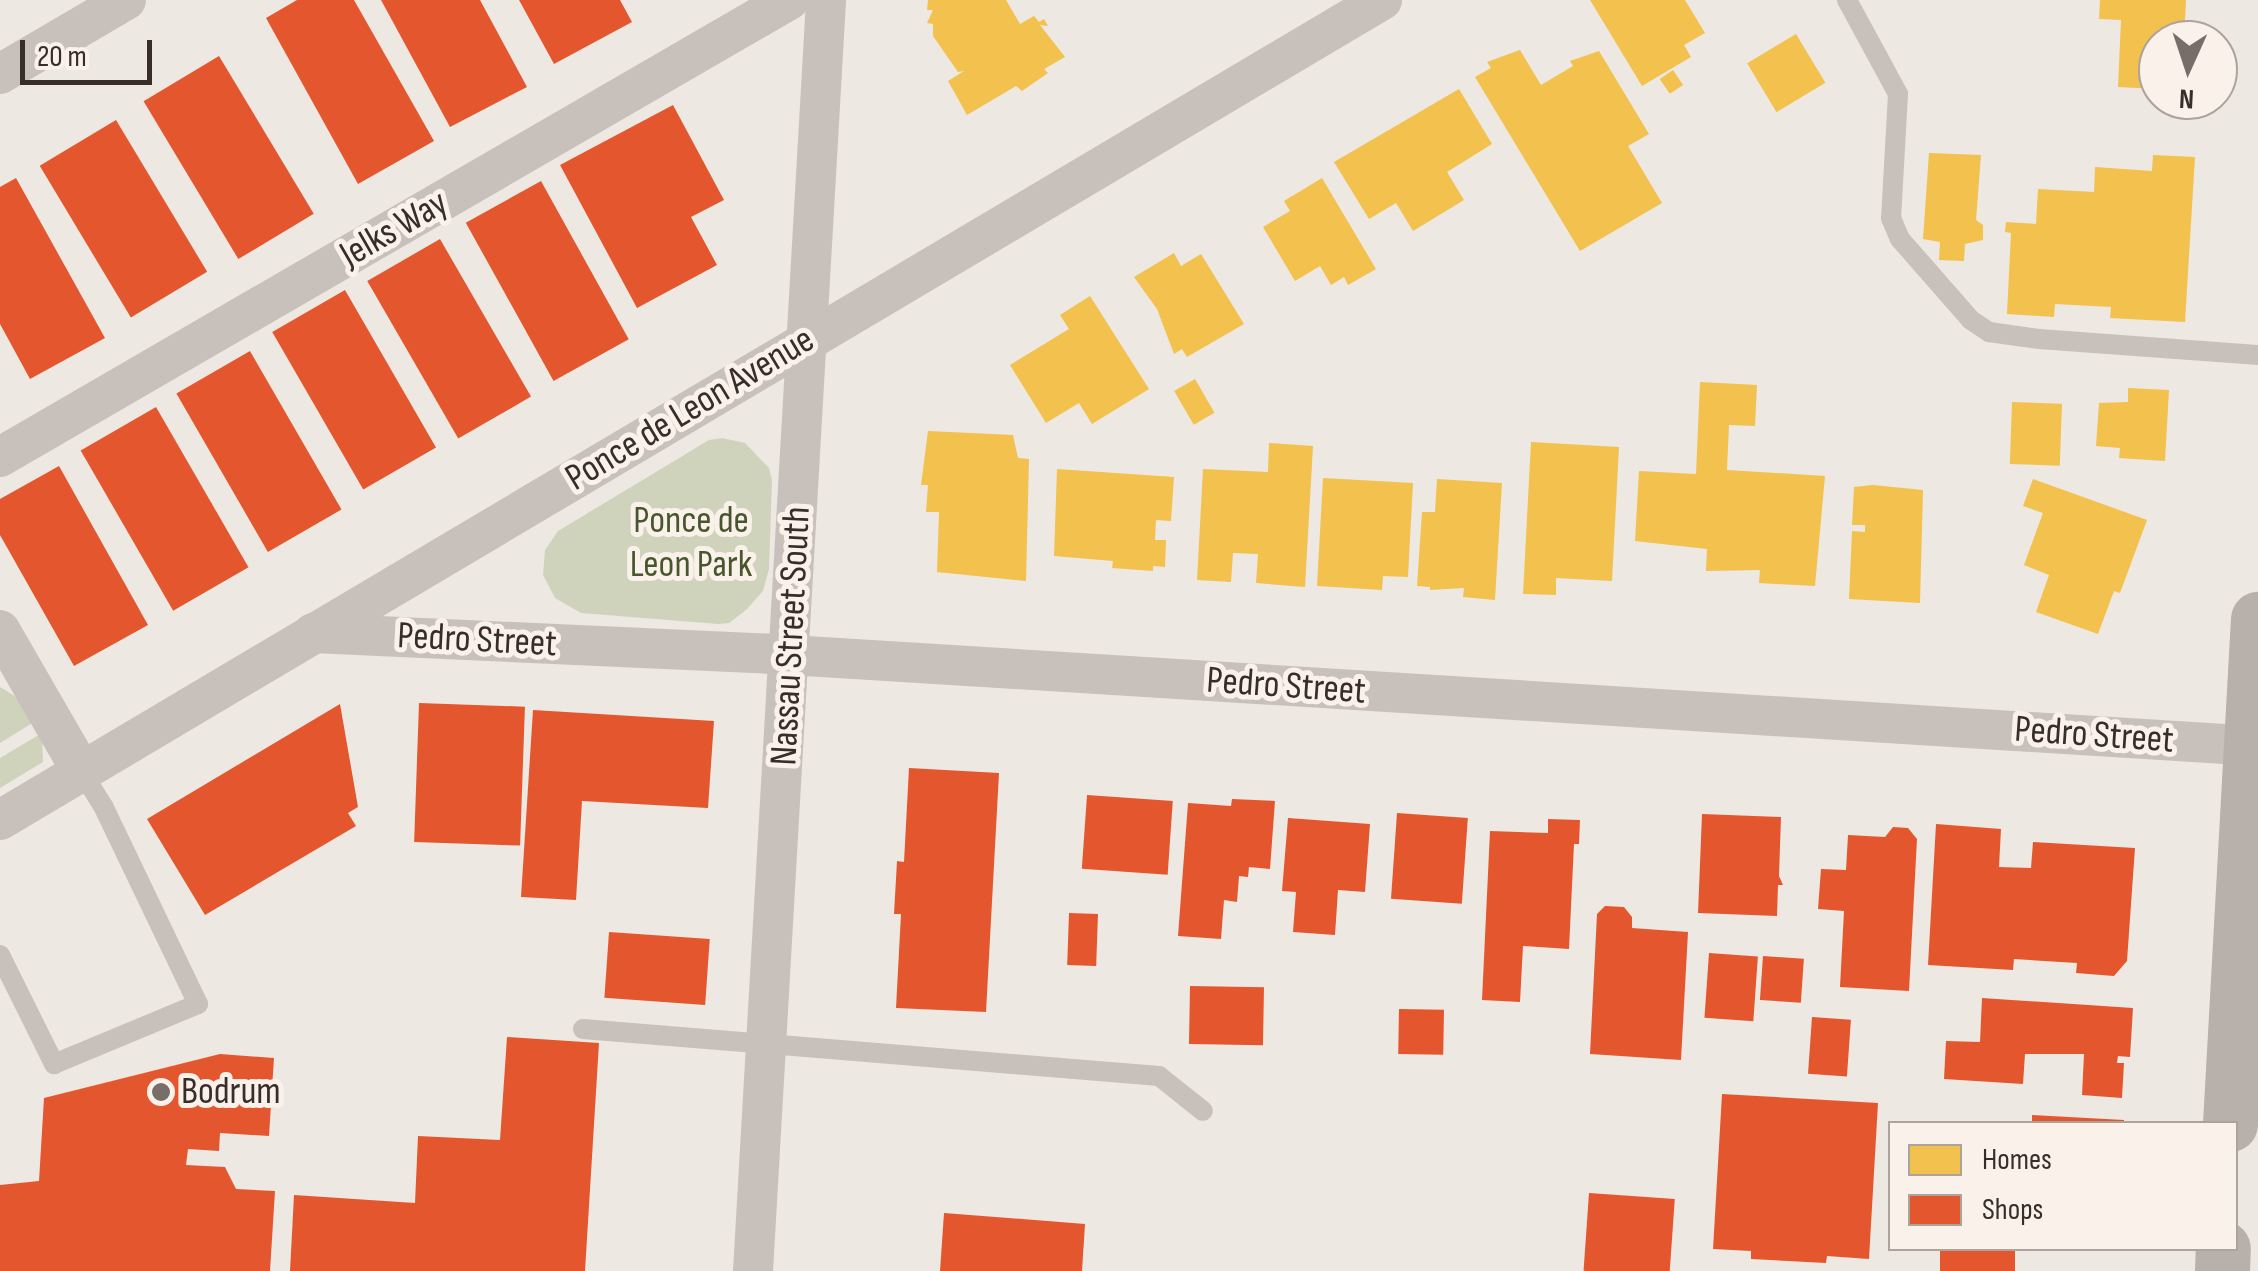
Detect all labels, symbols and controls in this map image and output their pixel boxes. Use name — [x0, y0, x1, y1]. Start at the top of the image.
scale bar — [25, 20, 158, 82]
north arrow — [2138, 20, 2238, 120]
text: 20 m — [37, 39, 87, 75]
text: N — [2178, 82, 2195, 115]
street label: Jelks Way — [332, 180, 456, 278]
street label: Ponce de Leon Avenue — [558, 317, 822, 501]
park label: Ponce de Leon Park — [630, 498, 752, 588]
street label: Nassau Street South — [761, 505, 821, 767]
street label: Pedro Street — [396, 613, 558, 667]
street label: Pedro Street — [1205, 658, 1367, 714]
street label: Pedro Street — [2013, 707, 2175, 763]
place label: Bodrum — [181, 1069, 281, 1115]
marker: Bodrum — [150, 1081, 172, 1103]
legend — [1888, 1121, 2238, 1251]
text: Homes — [1982, 1142, 2052, 1178]
text: Shops — [1982, 1192, 2043, 1228]

